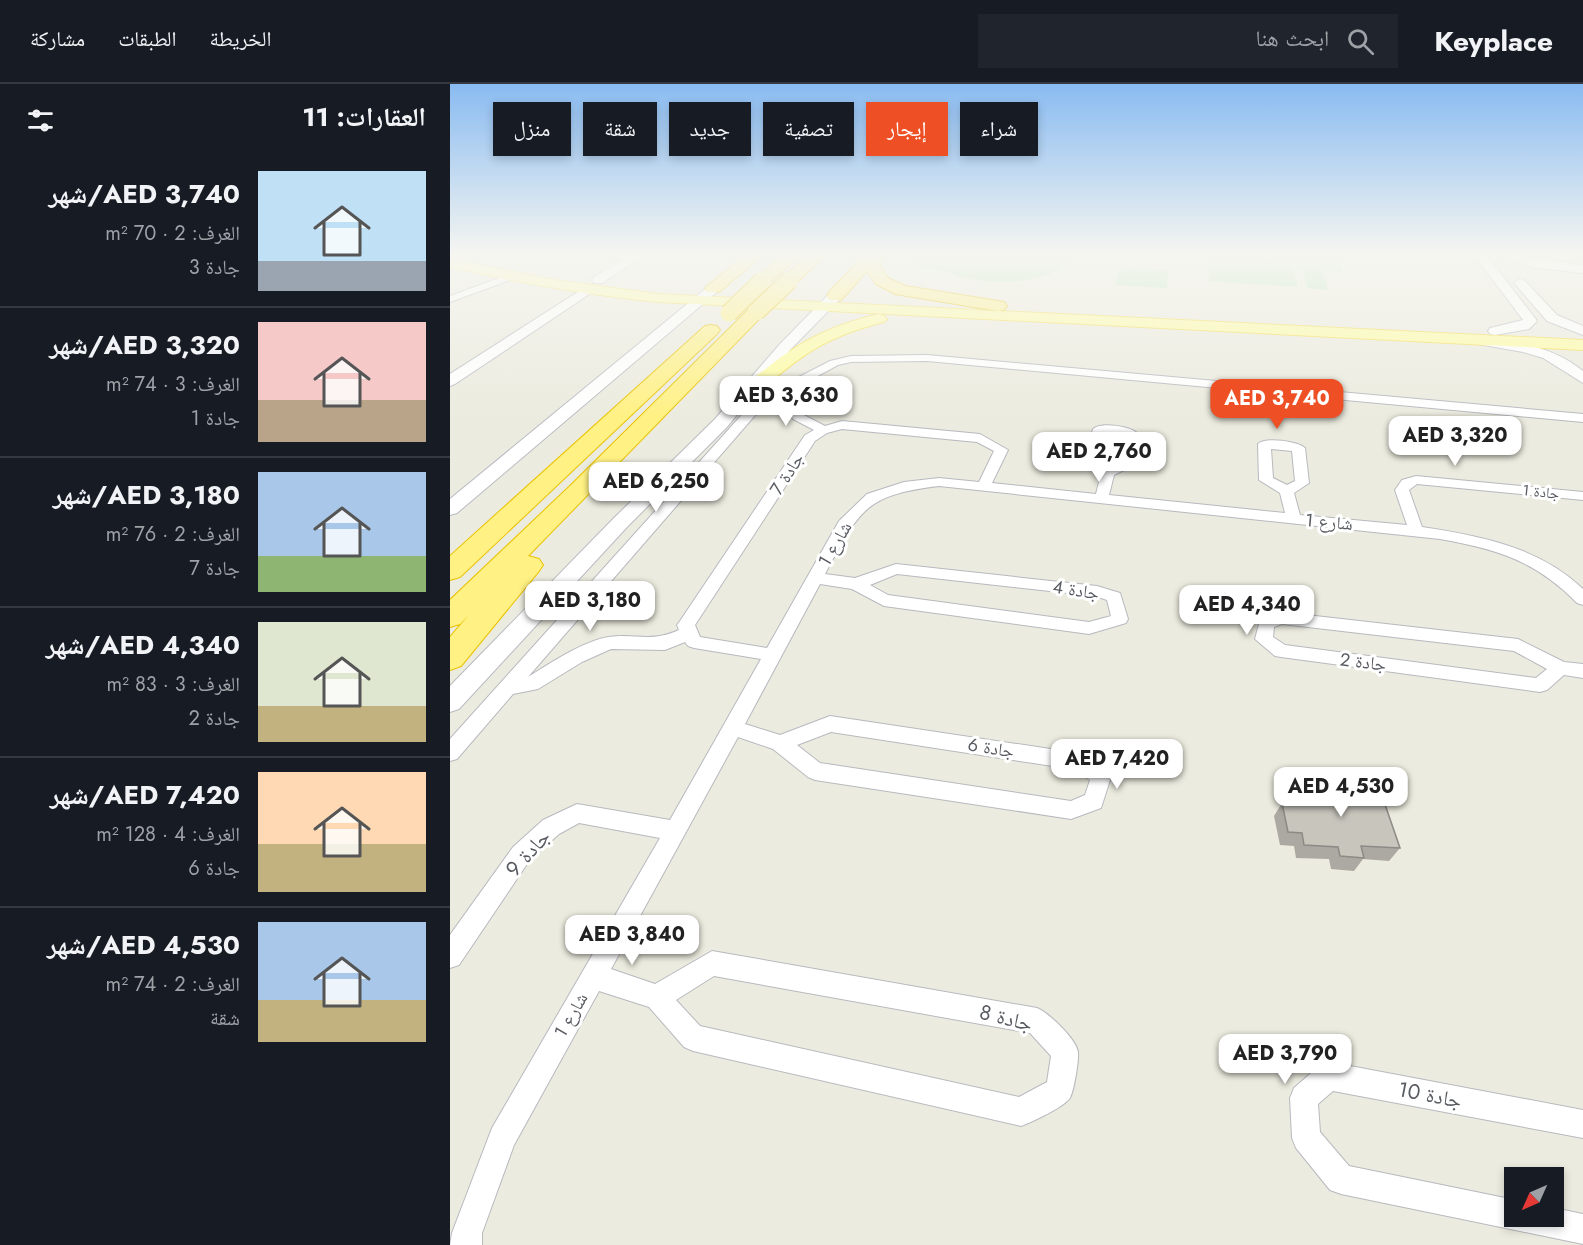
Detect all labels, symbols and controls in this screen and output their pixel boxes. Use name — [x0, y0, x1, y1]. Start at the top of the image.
search box — [978, 14, 1398, 68]
text: Keyplace — [1434, 21, 1553, 62]
text: ابحث هنا — [1256, 22, 1329, 54]
text: مشاركة — [30, 24, 85, 54]
text: الطبقات — [118, 24, 177, 54]
text: الخريطة — [210, 24, 271, 54]
icon: search — [1344, 25, 1377, 58]
text: العقارات: 11 — [302, 98, 426, 136]
chip: منزل — [493, 102, 571, 156]
chip: شقة — [583, 102, 657, 156]
chip: جديد — [669, 102, 751, 156]
chip: تصفية — [763, 102, 854, 156]
chip: إيجار — [866, 102, 948, 156]
chip: شراء — [960, 102, 1038, 156]
icon: filters — [24, 104, 57, 137]
text: AED 3,740/شهر — [49, 175, 240, 213]
icon: home — [306, 195, 378, 267]
text: الغرف: 2 · 70 m² — [105, 219, 240, 248]
text: جادة 3 — [189, 253, 240, 282]
text: AED 3,320/شهر — [49, 326, 240, 364]
icon: home — [306, 346, 378, 418]
text: الغرف: 3 · 74 m² — [106, 370, 240, 399]
pin: AED 3,630 — [717, 376, 855, 427]
pin: AED 3,740 — [1208, 379, 1346, 430]
text: AED 3,630 — [733, 381, 839, 410]
text: AED 3,740 — [1224, 384, 1330, 413]
text: جادة 1 — [191, 404, 240, 433]
pin: AED 3,320 — [1386, 416, 1524, 467]
text: AED 3,320 — [1403, 421, 1507, 450]
pin: AED 2,760 — [1030, 432, 1168, 483]
text: AED 2,760 — [1046, 437, 1152, 466]
street label: جادة 7 — [764, 448, 810, 500]
pin: AED 6,250 — [587, 462, 725, 513]
text: AED 6,250 — [603, 467, 709, 496]
text: AED 3,180/شهر — [53, 476, 240, 514]
street label: جادة 1 — [1521, 479, 1561, 505]
icon: home — [306, 496, 378, 568]
street label: شارع 1 — [1304, 507, 1354, 537]
street label: شارع 1 — [812, 517, 858, 571]
text: الغرف: 2 · 76 m² — [106, 520, 240, 549]
text: جادة 7 — [189, 554, 240, 583]
street label: جادة 4 — [1051, 574, 1101, 606]
pin: AED 3,180 — [521, 581, 659, 632]
pin: AED 4,340 — [1178, 585, 1316, 636]
text: AED 3,180 — [539, 586, 641, 615]
text: AED 4,340 — [1193, 590, 1301, 619]
text: AED 4,340/شهر — [46, 626, 240, 664]
icon: home — [306, 646, 378, 718]
street label: جادة 2 — [1338, 646, 1388, 678]
text: الغرف: 3 · 83 m² — [106, 670, 240, 699]
text: جادة 2 — [188, 704, 240, 733]
street label: جادة 6 — [966, 732, 1016, 764]
pin: AED 7,420 — [1048, 739, 1186, 790]
text: AED 7,420 — [1065, 744, 1169, 773]
pin: AED 4,530 — [1272, 767, 1410, 818]
text: AED 4,530 — [1288, 772, 1394, 801]
text: AED 7,420/شهر — [50, 776, 240, 814]
icon: home — [306, 796, 378, 868]
text: الغرف: 4 · 128 m² — [96, 820, 240, 849]
street label: جادة 9 — [499, 823, 557, 883]
text: جادة 6 — [188, 854, 240, 883]
pin: AED 3,840 — [563, 915, 701, 966]
text: AED 3,840 — [579, 920, 685, 949]
text: AED 4,530/شهر — [47, 926, 240, 964]
icon: home — [306, 946, 378, 1018]
text: الغرف: 2 · 74 m² — [106, 970, 240, 999]
street label: شارع 1 — [548, 988, 594, 1042]
street label: جادة 8 — [976, 997, 1036, 1039]
text: شقة — [210, 1004, 240, 1033]
pin: AED 3,790 — [1216, 1034, 1354, 1085]
text: AED 3,790 — [1233, 1039, 1337, 1068]
street label: جادة 10 — [1396, 1074, 1464, 1116]
north arrow — [1504, 1167, 1564, 1227]
map controls — [1504, 1167, 1564, 1227]

